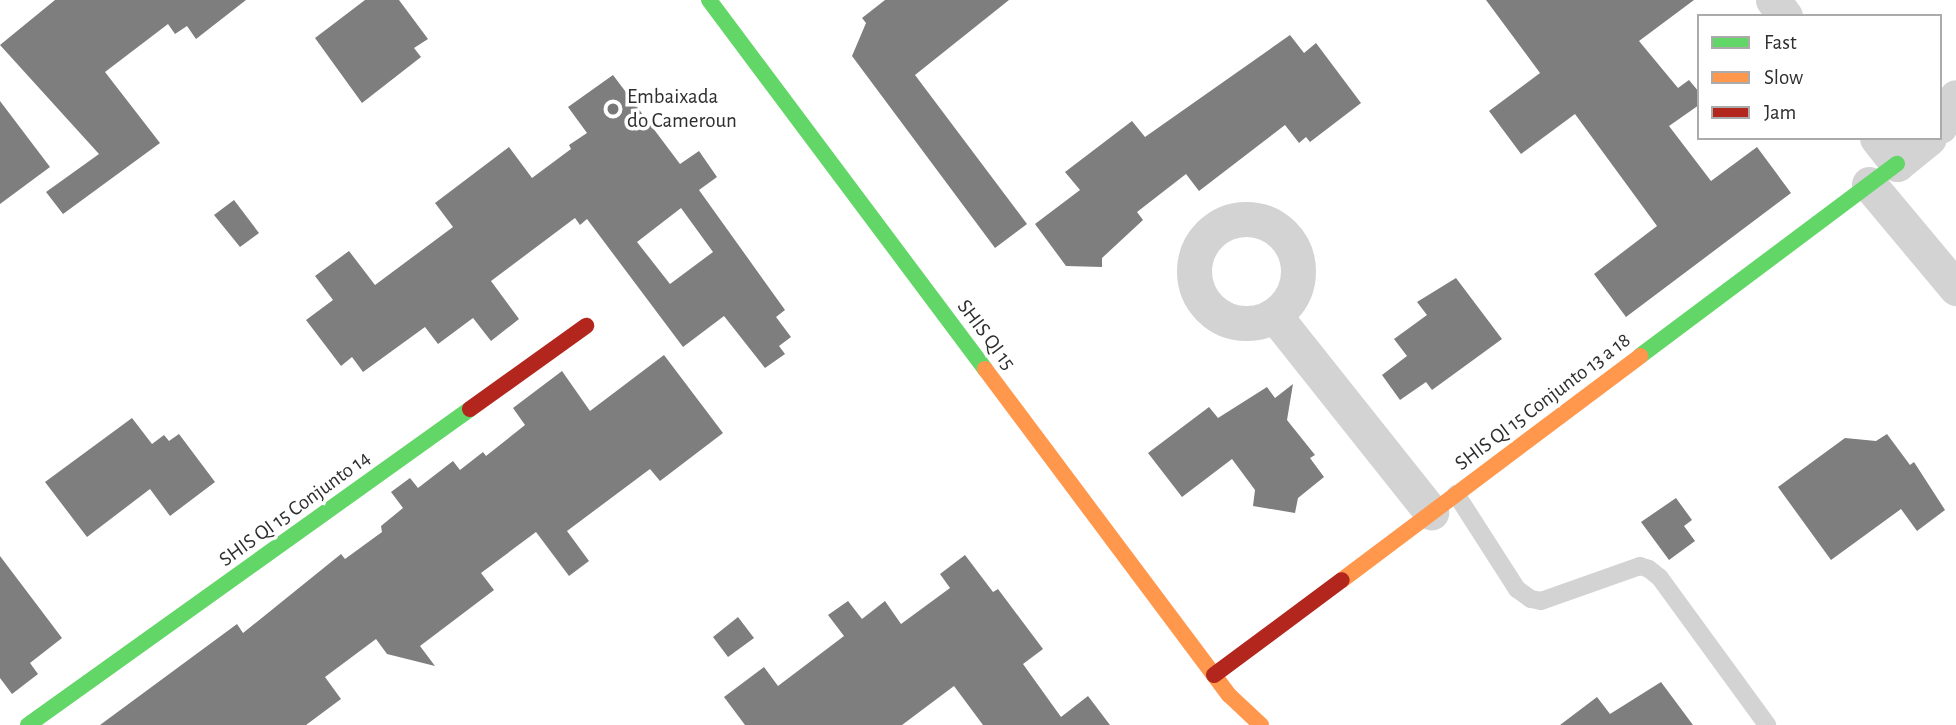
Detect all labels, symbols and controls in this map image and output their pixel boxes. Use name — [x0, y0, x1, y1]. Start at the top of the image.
legend — [1697, 14, 1942, 140]
text: Fast — [1764, 32, 1797, 53]
text: Slow — [1764, 67, 1803, 88]
place label: Embaixada do Cameroun — [627, 84, 737, 134]
marker: Embaixada do Cameroun — [605, 101, 621, 117]
text: Jam — [1764, 102, 1796, 123]
street label: SHIS QI 15 — [951, 295, 1021, 375]
street label: SHIS QI 15 Conjunto 13 a 18 — [1450, 328, 1636, 476]
street label: SHIS QI 15 Conjunto 14 — [214, 446, 376, 572]

